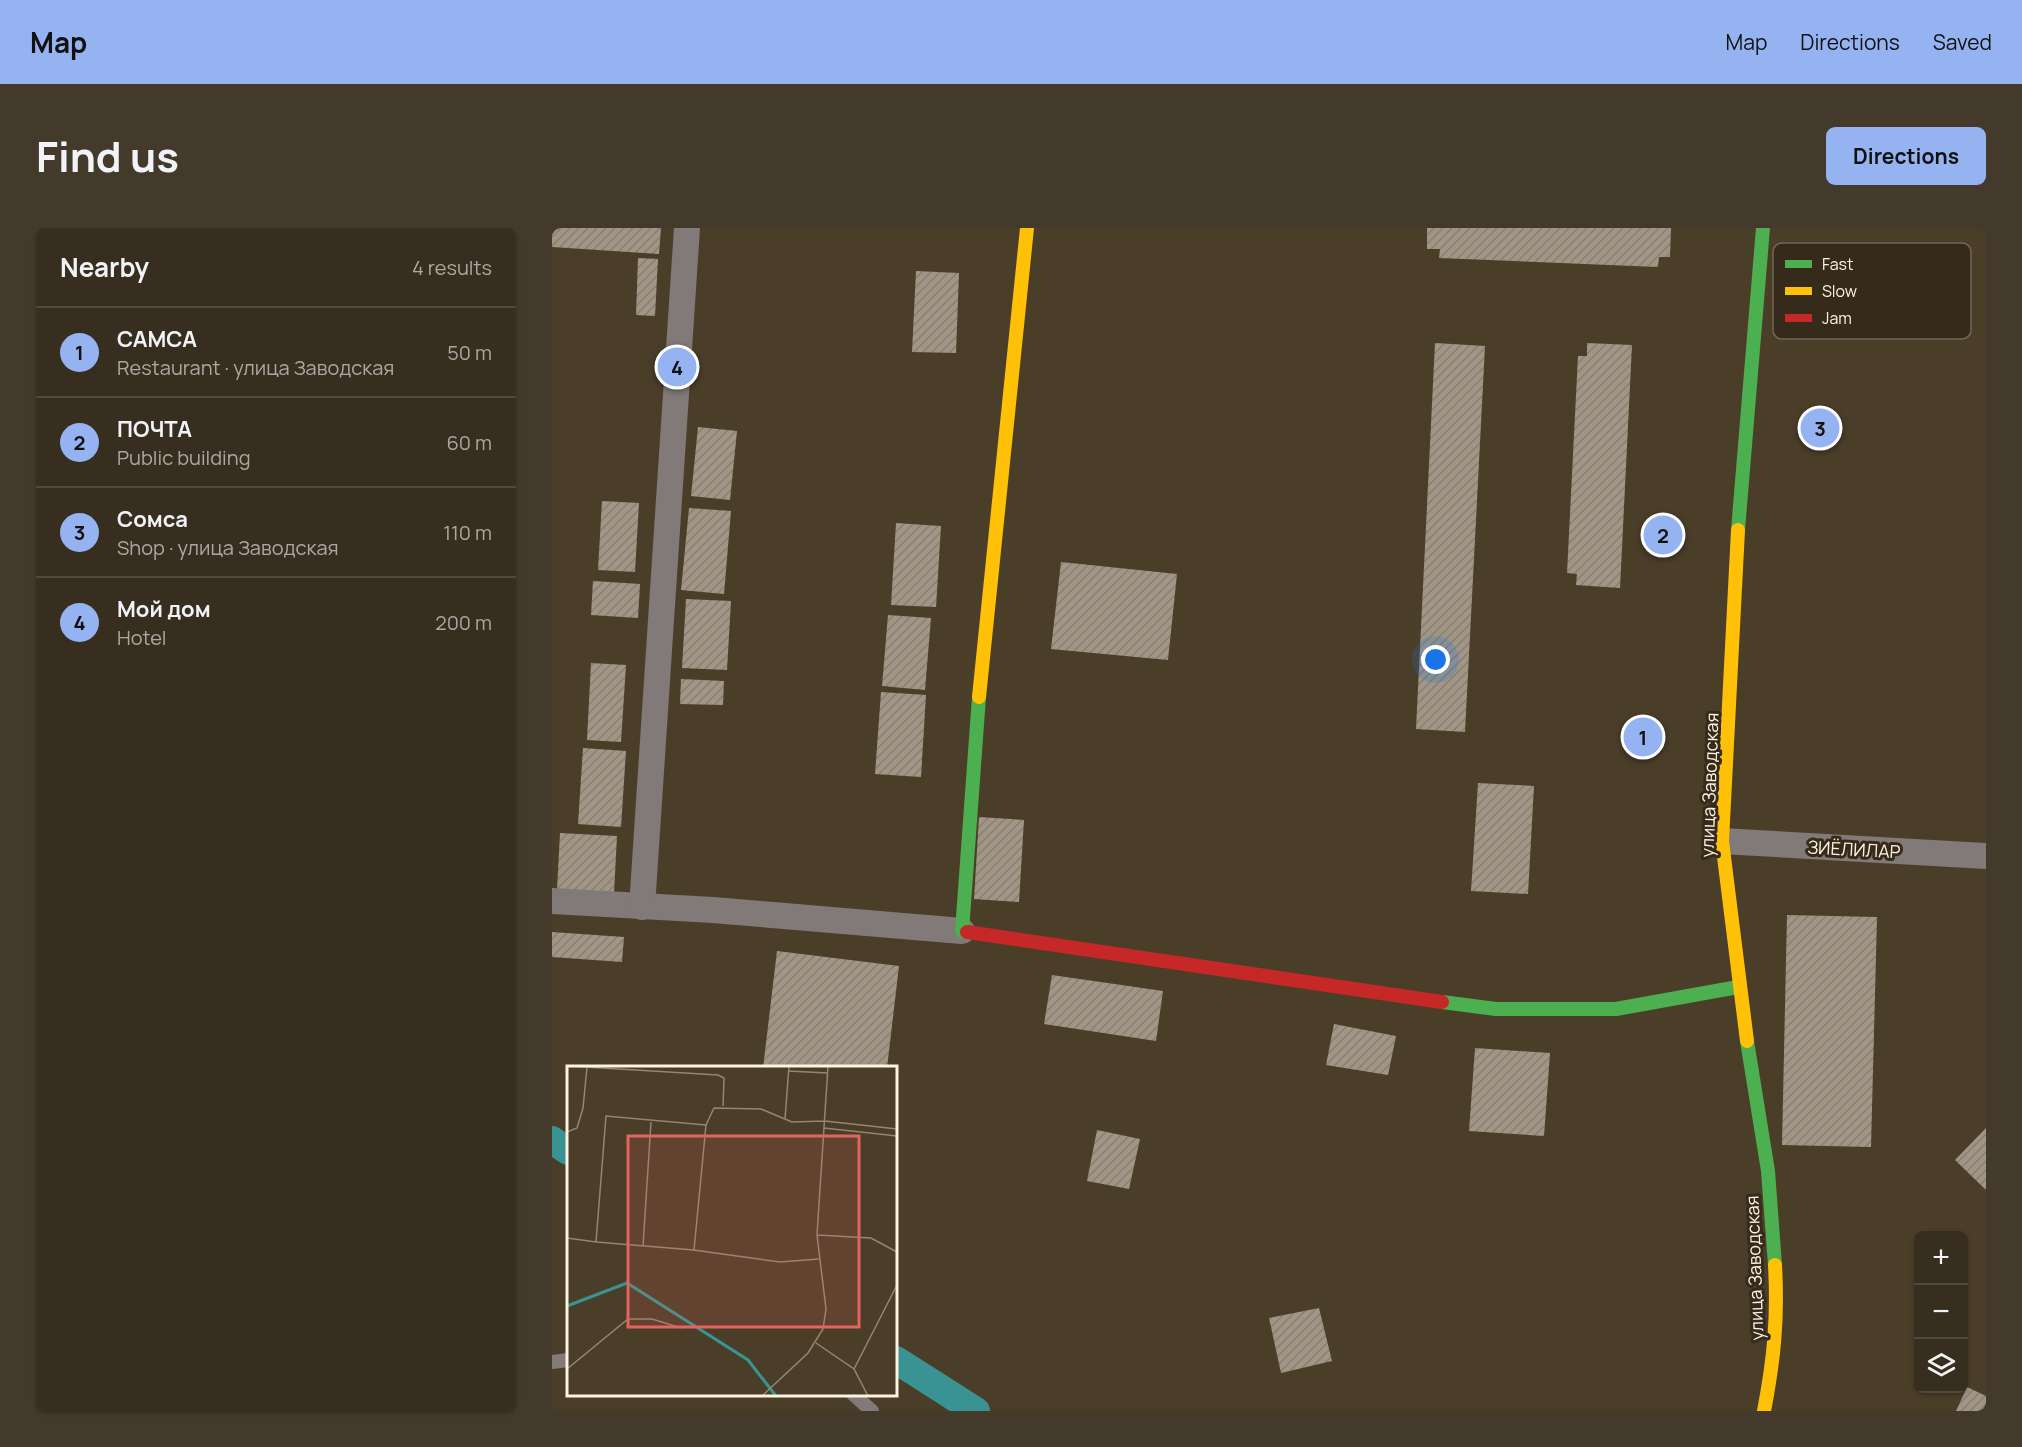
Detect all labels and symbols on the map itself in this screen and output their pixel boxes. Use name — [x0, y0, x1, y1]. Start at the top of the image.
legend — [1773, 243, 1971, 339]
text: Fast — [1822, 253, 1853, 275]
text: Slow — [1822, 280, 1857, 302]
text: Jam — [1822, 307, 1852, 329]
pin: 4 — [658, 344, 696, 390]
pin: 3 — [1800, 406, 1840, 450]
pin: 2 — [1644, 512, 1682, 558]
your location — [1421, 645, 1450, 674]
street label: улица Заводская — [1694, 712, 1724, 858]
pin: 1 — [1624, 714, 1662, 760]
street label: ЗИЁЛИЛАР — [1807, 835, 1901, 863]
inset map — [567, 1066, 897, 1396]
street label: улица Заводская — [1739, 1195, 1769, 1341]

